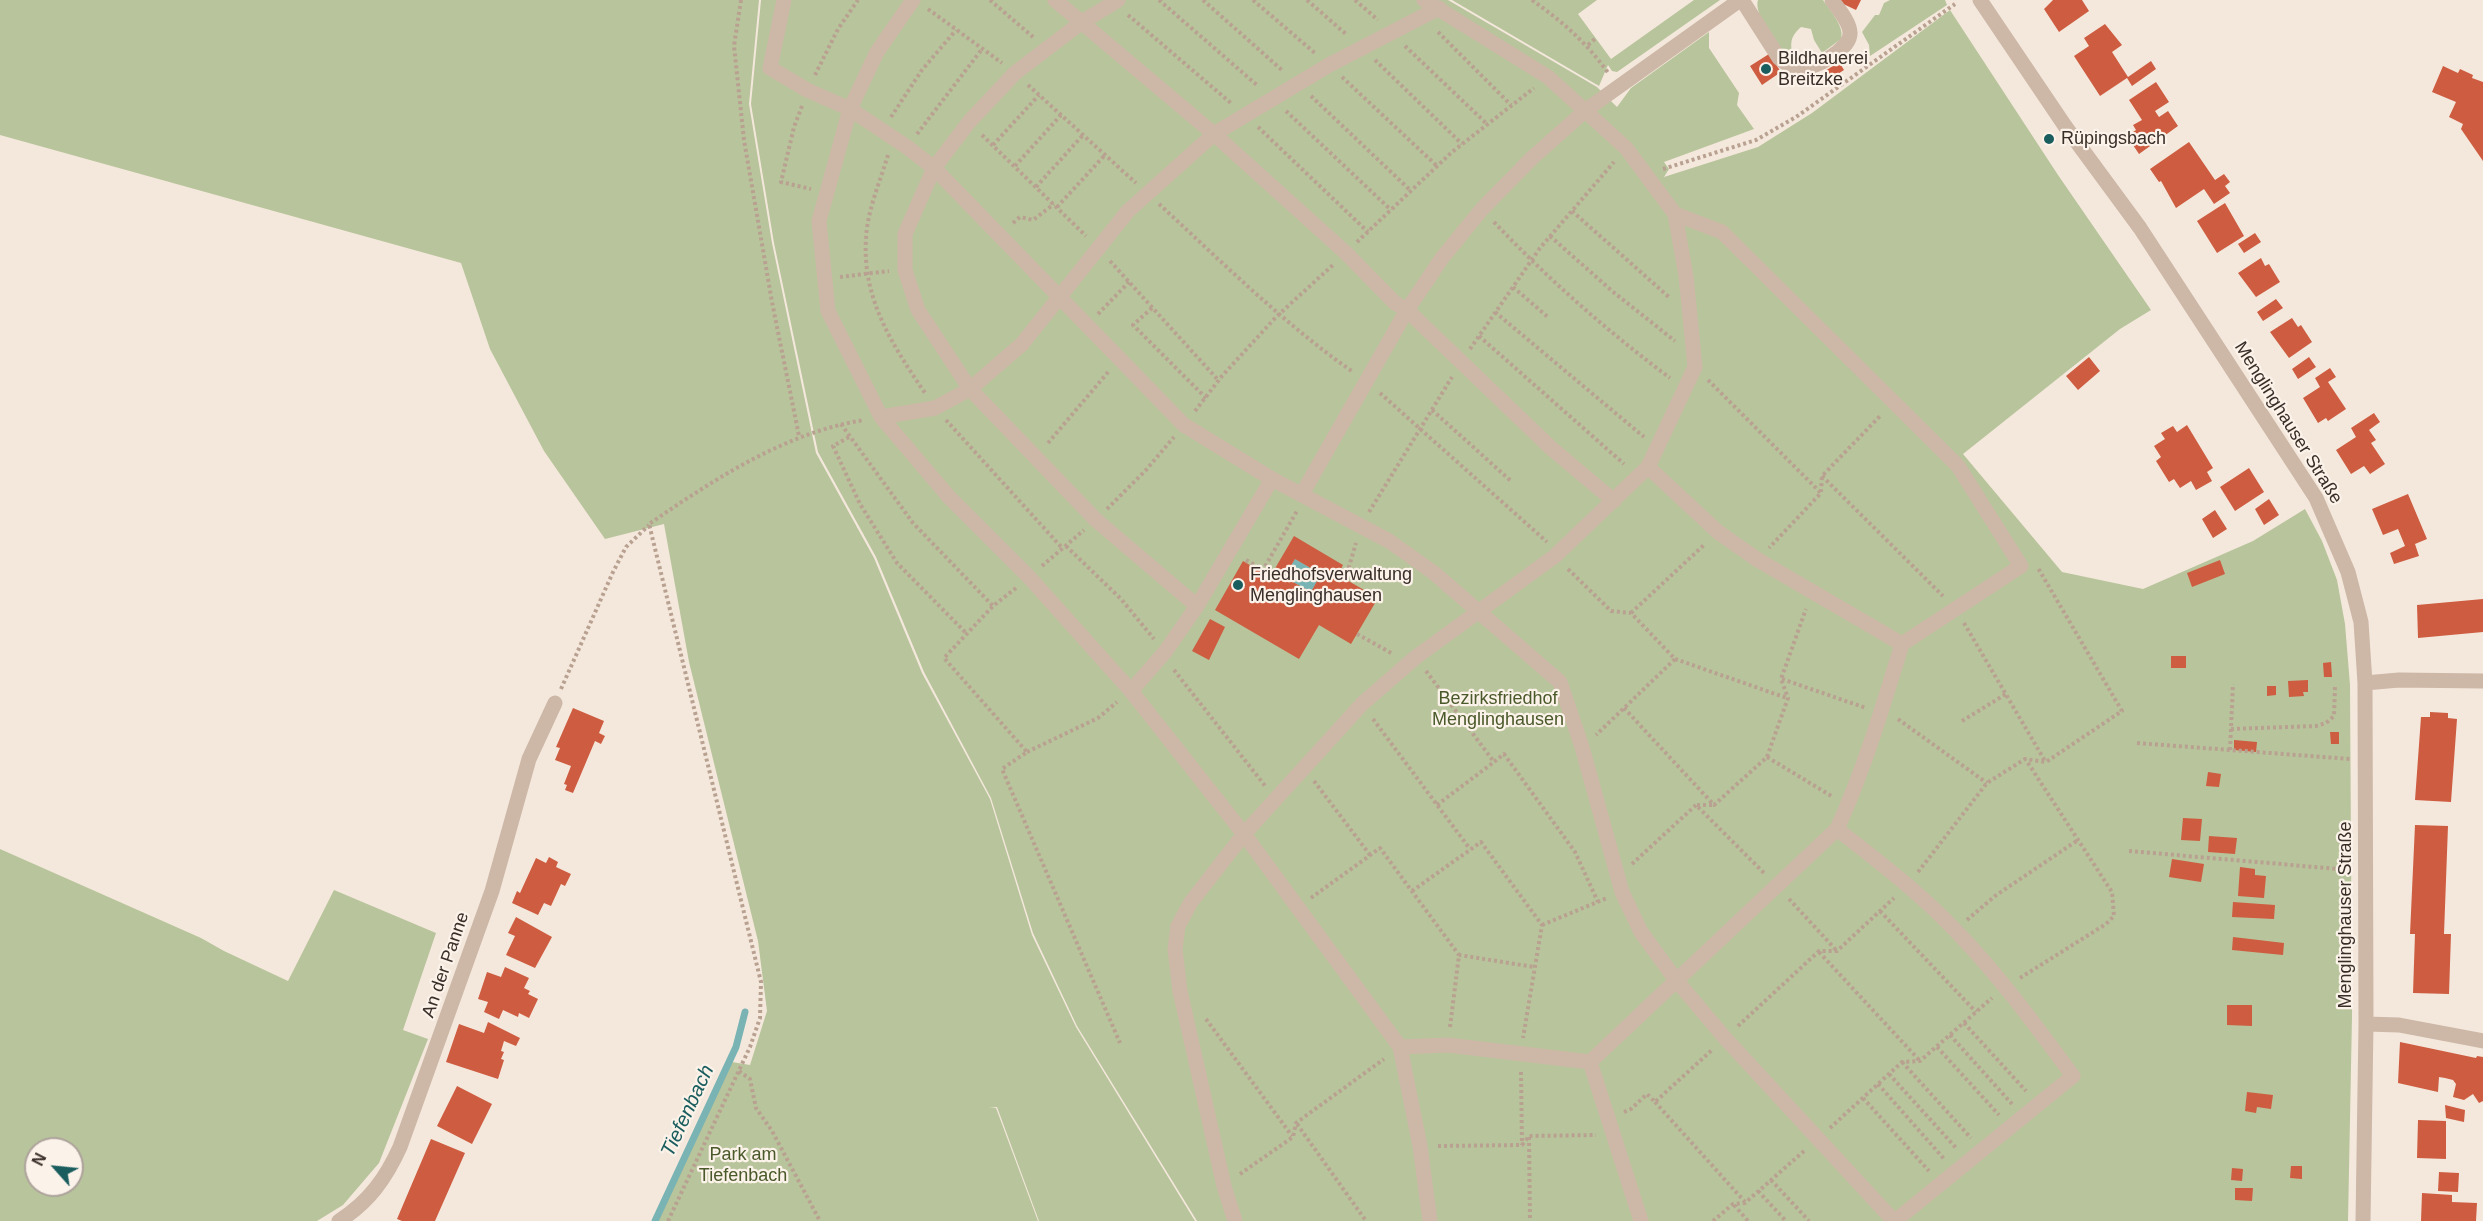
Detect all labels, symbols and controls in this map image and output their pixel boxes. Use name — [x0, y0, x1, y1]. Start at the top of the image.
place label: Bildhauerei Breitzke — [1778, 48, 1868, 90]
marker: Bildhauerei Breitzke — [1759, 62, 1773, 76]
place label: Rüpingsbach — [2061, 128, 2166, 150]
marker: Rüpingsbach — [2042, 132, 2056, 146]
street label: Menglinghauser Straße — [2229, 338, 2347, 508]
place label: Friedhofsverwaltung Menglinghausen — [1250, 564, 1412, 606]
marker: Friedhofsverwaltung Menglinghausen — [1231, 578, 1245, 592]
park label: Bezirksfriedhof Menglinghausen — [1432, 688, 1564, 730]
street label: Menglinghauser Straße — [2335, 821, 2357, 1009]
street label: An der Panne — [418, 909, 474, 1021]
water label: Tiefenbach — [656, 1061, 720, 1161]
north arrow — [24, 1137, 84, 1197]
park label: Park am Tiefenbach — [699, 1144, 787, 1186]
text: N — [29, 1150, 49, 1169]

